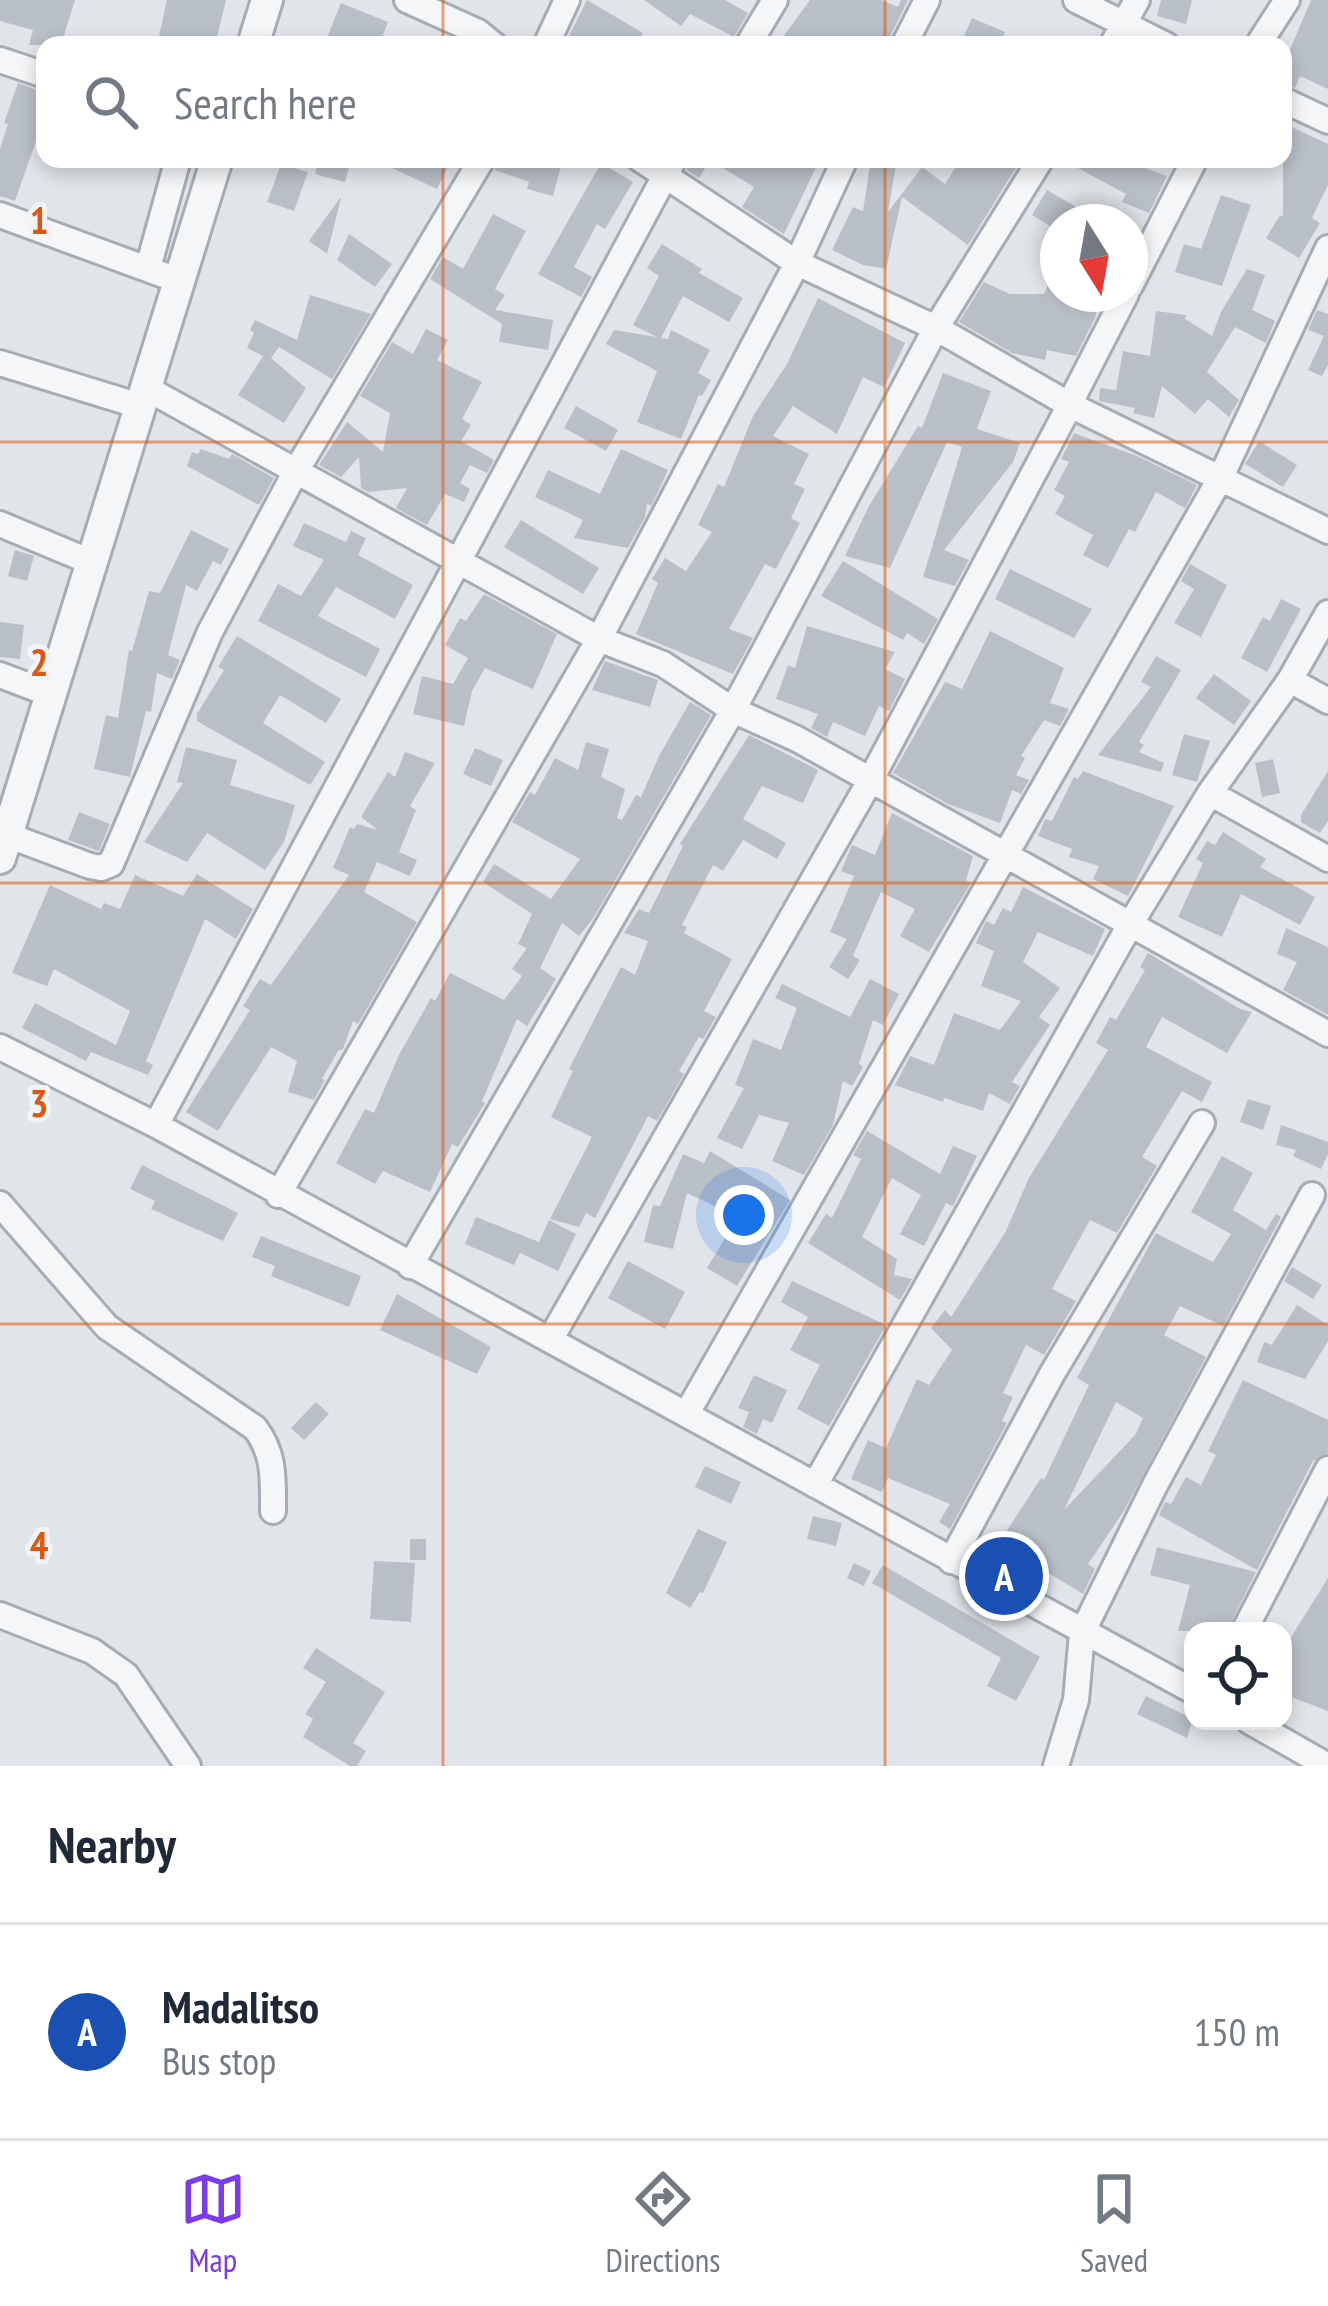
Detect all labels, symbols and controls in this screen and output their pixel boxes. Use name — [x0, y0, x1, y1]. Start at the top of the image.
search box — [36, 36, 1292, 168]
icon: search — [78, 69, 144, 135]
text: Search here — [174, 73, 357, 131]
text: 1 — [30, 194, 48, 245]
north arrow — [1040, 204, 1148, 312]
text: 2 — [30, 636, 48, 687]
text: 3 — [30, 1077, 48, 1128]
your location — [714, 1185, 774, 1245]
text: 4 — [30, 1519, 49, 1570]
pin: A — [965, 1531, 1043, 1621]
map controls — [1184, 1622, 1292, 1730]
button: locate — [1184, 1622, 1292, 1730]
text: Nearby — [48, 1811, 176, 1877]
text: Madalitso — [162, 1977, 319, 2035]
text: A — [77, 2006, 97, 2057]
text: 150 m — [1194, 2006, 1280, 2057]
text: Bus stop — [162, 2035, 276, 2086]
tab: Map — [180, 2166, 246, 2281]
tab: Directions — [606, 2166, 720, 2281]
tab: Saved — [1080, 2166, 1148, 2281]

